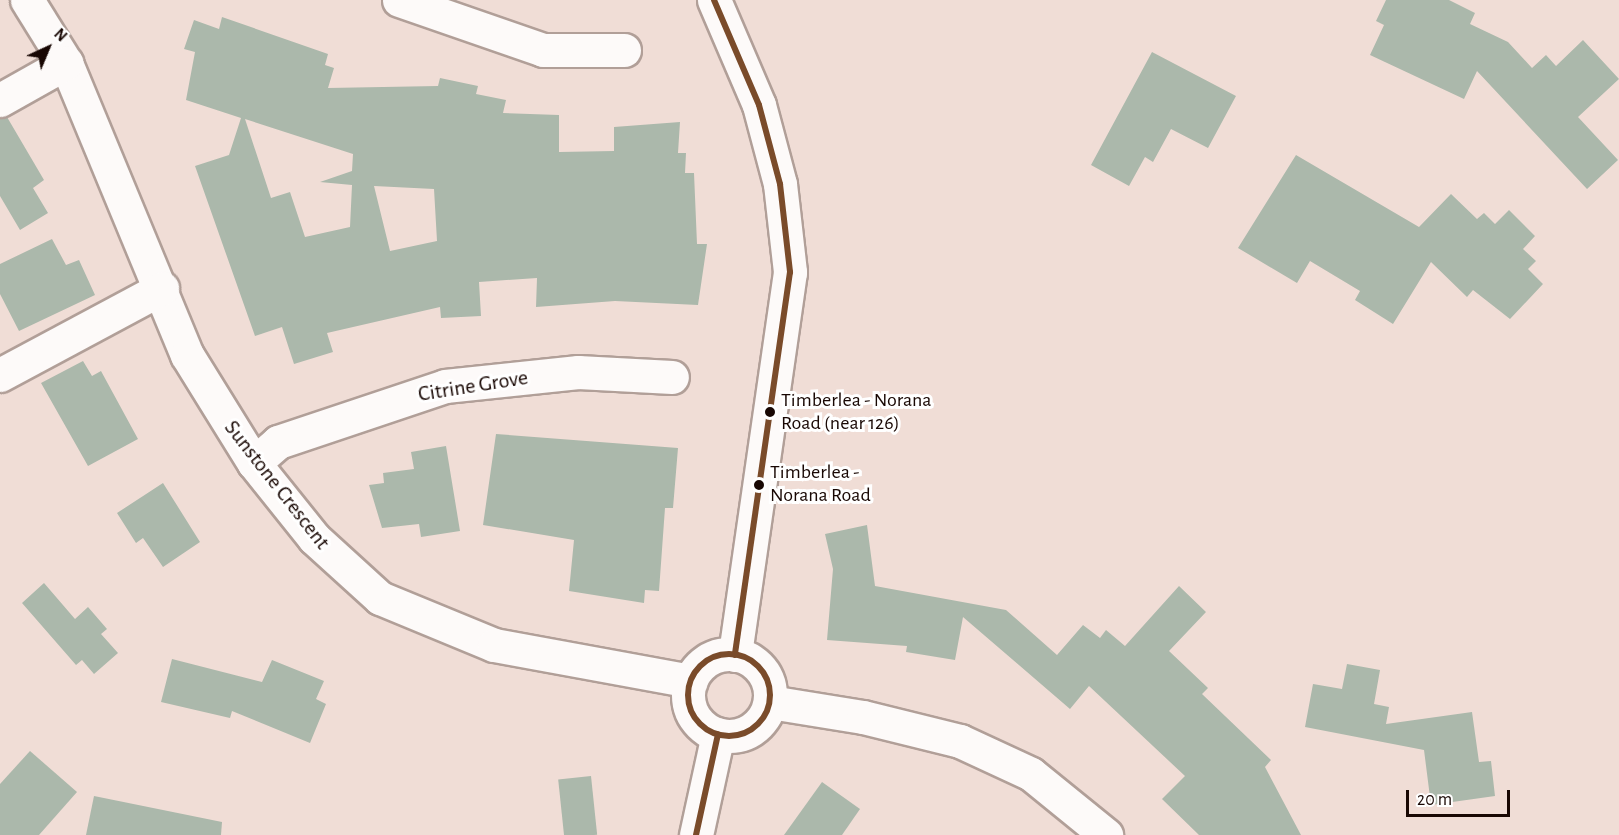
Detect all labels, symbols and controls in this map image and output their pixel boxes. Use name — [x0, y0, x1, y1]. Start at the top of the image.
north arrow — [18, 18, 78, 78]
text: N — [51, 25, 70, 45]
street label: Citrine Grove — [416, 364, 530, 408]
place label: Timberlea - Norana Road (near 126) — [781, 388, 931, 435]
marker: Timberlea - Norana Road (near 126) — [764, 406, 776, 418]
street label: Sunstone Crescent — [218, 415, 336, 555]
place label: Timberlea - Norana Road — [770, 461, 871, 508]
marker: Timberlea - Norana Road — [753, 479, 765, 491]
scale bar — [1409, 778, 1512, 816]
text: 20 m — [1417, 791, 1452, 809]

